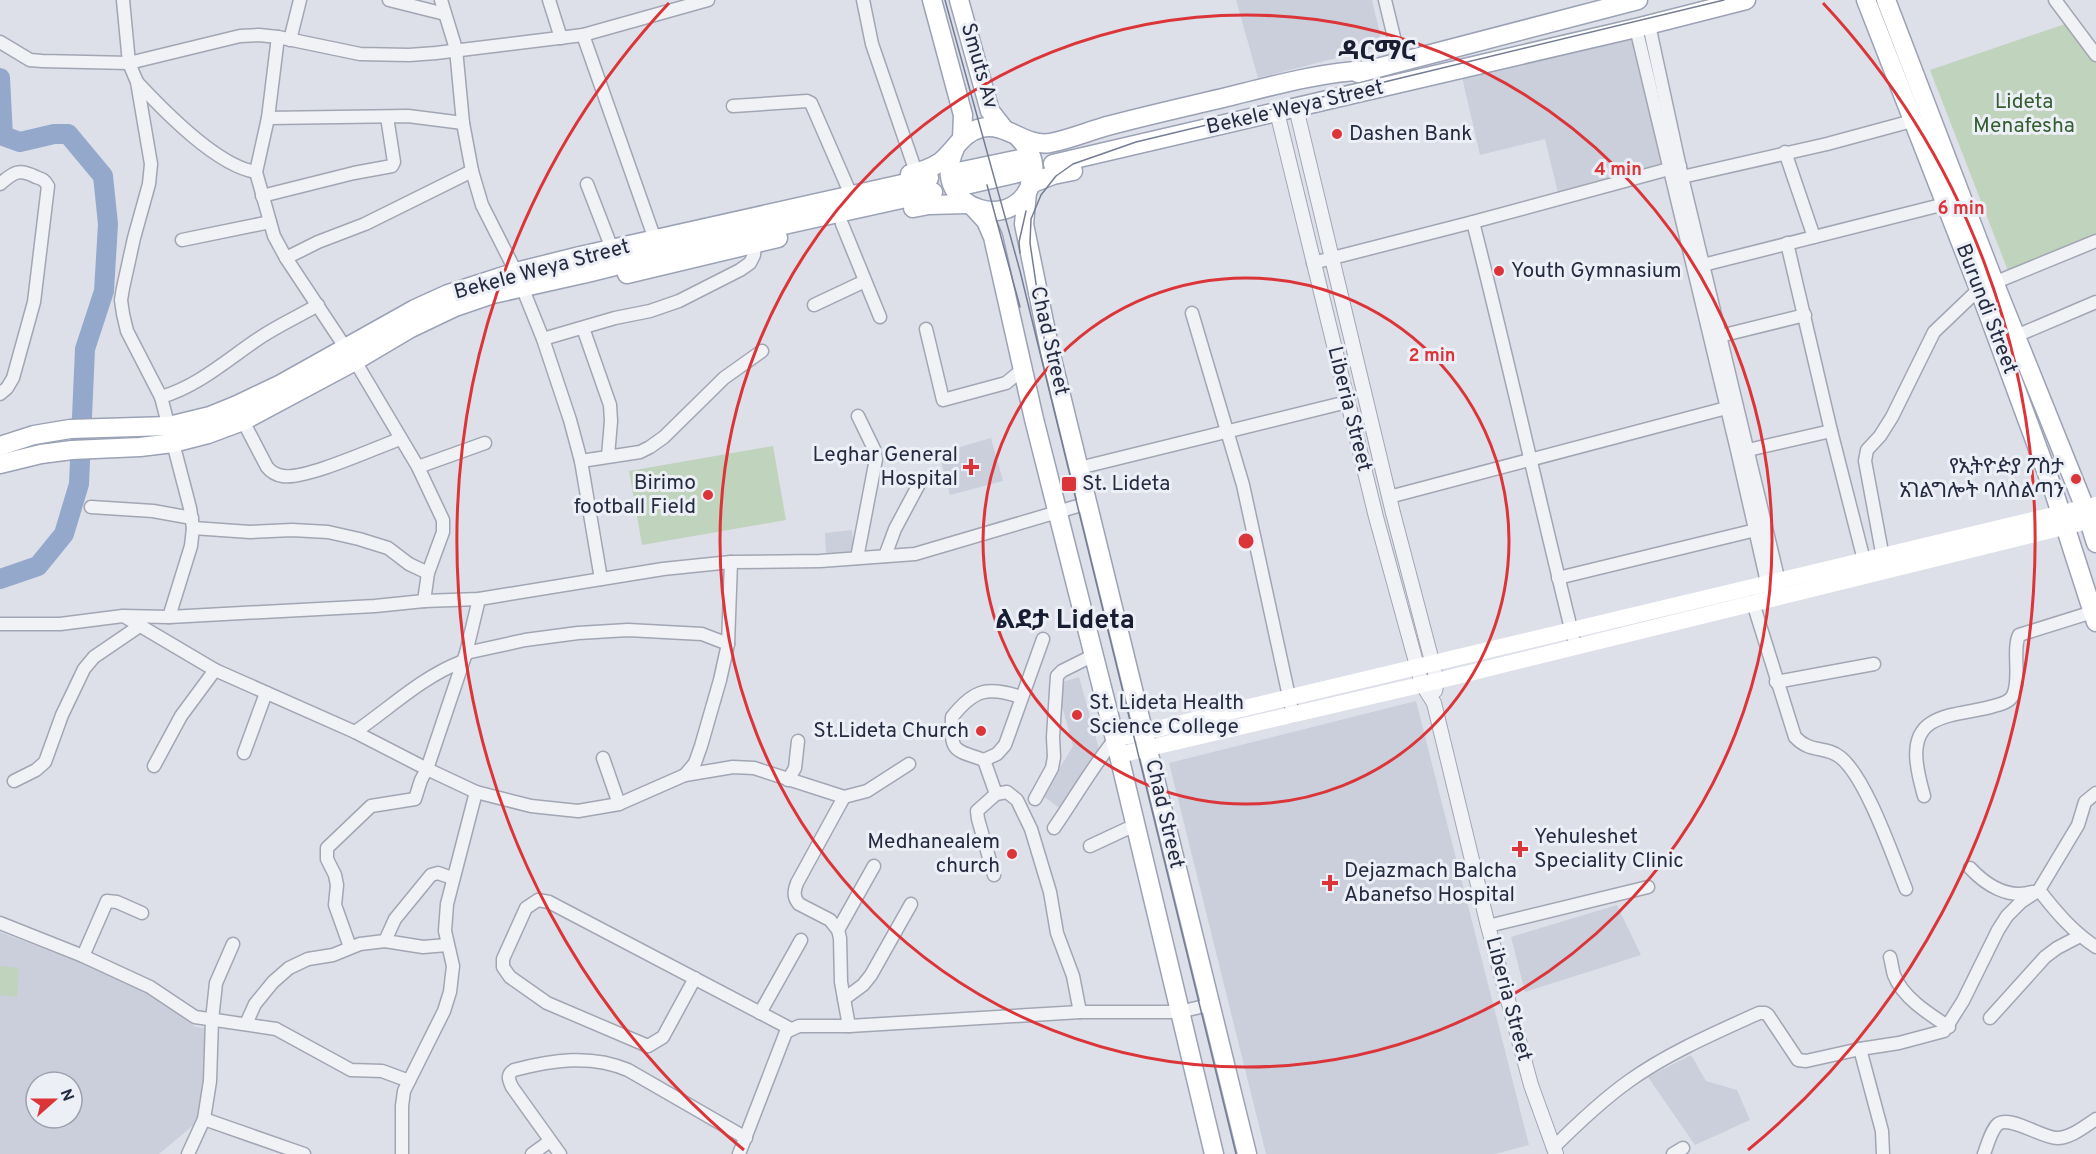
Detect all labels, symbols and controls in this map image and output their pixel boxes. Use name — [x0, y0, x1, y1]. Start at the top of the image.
street label: Smuts Av — [954, 20, 1004, 112]
district label: ዳርማር — [1338, 35, 1416, 69]
street label: Bekele Weya Street — [1204, 74, 1386, 142]
park label: Lideta Menafesha — [1973, 89, 2075, 140]
place label: Dashen Bank — [1349, 121, 1473, 148]
marker: Dashen Bank — [1330, 127, 1344, 141]
text: 4 min — [1594, 159, 1642, 182]
text: 6 min — [1937, 198, 1985, 221]
street label: Bekele Weya Street — [451, 234, 633, 306]
street label: Burundi Street — [1949, 240, 2023, 378]
place label: Youth Gymnasium — [1511, 258, 1682, 285]
marker: Youth Gymnasium — [1492, 264, 1506, 278]
street label: Chad Street — [1023, 284, 1075, 398]
street label: Liberia Street — [1320, 344, 1378, 474]
text: 2 min — [1408, 345, 1456, 368]
place label: Leghar General Hospital — [813, 442, 958, 493]
place label: የኢትዮዽያ ፖስታ አገልግሎት ባለስልጣን — [1899, 454, 2064, 505]
marker: Leghar General Hospital — [962, 458, 980, 476]
place label: Birimo football Field — [574, 470, 696, 521]
place label: St. Lideta — [1082, 471, 1170, 498]
marker: የኢትዮዽያ ፖስታ አገልግሎት ባለስልጣን — [2069, 472, 2083, 486]
marker: St. Lideta — [1060, 475, 1078, 493]
marker: Birimo football Field — [701, 488, 715, 502]
centre of rings — [1236, 531, 1256, 551]
district label: ልደታ Lideta — [995, 604, 1135, 638]
place label: St. Lideta Health Science College — [1089, 690, 1244, 741]
marker: St. Lideta Health Science College — [1070, 708, 1084, 722]
place label: St.Lideta Church — [813, 718, 969, 745]
marker: St.Lideta Church — [974, 724, 988, 738]
street label: Chad Street — [1138, 757, 1190, 871]
place label: Yehuleshet Speciality Clinic — [1534, 824, 1684, 875]
place label: Medhanealem church — [867, 829, 1000, 880]
marker: Yehuleshet Speciality Clinic — [1511, 840, 1529, 858]
marker: Medhanealem church — [1005, 847, 1019, 861]
place label: Dejazmach Balcha Abanefso Hospital — [1344, 858, 1517, 909]
marker: Dejazmach Balcha Abanefso Hospital — [1321, 874, 1339, 892]
street label: Liberia Street — [1478, 934, 1538, 1064]
north arrow — [24, 1070, 84, 1130]
text: N — [55, 1086, 78, 1104]

